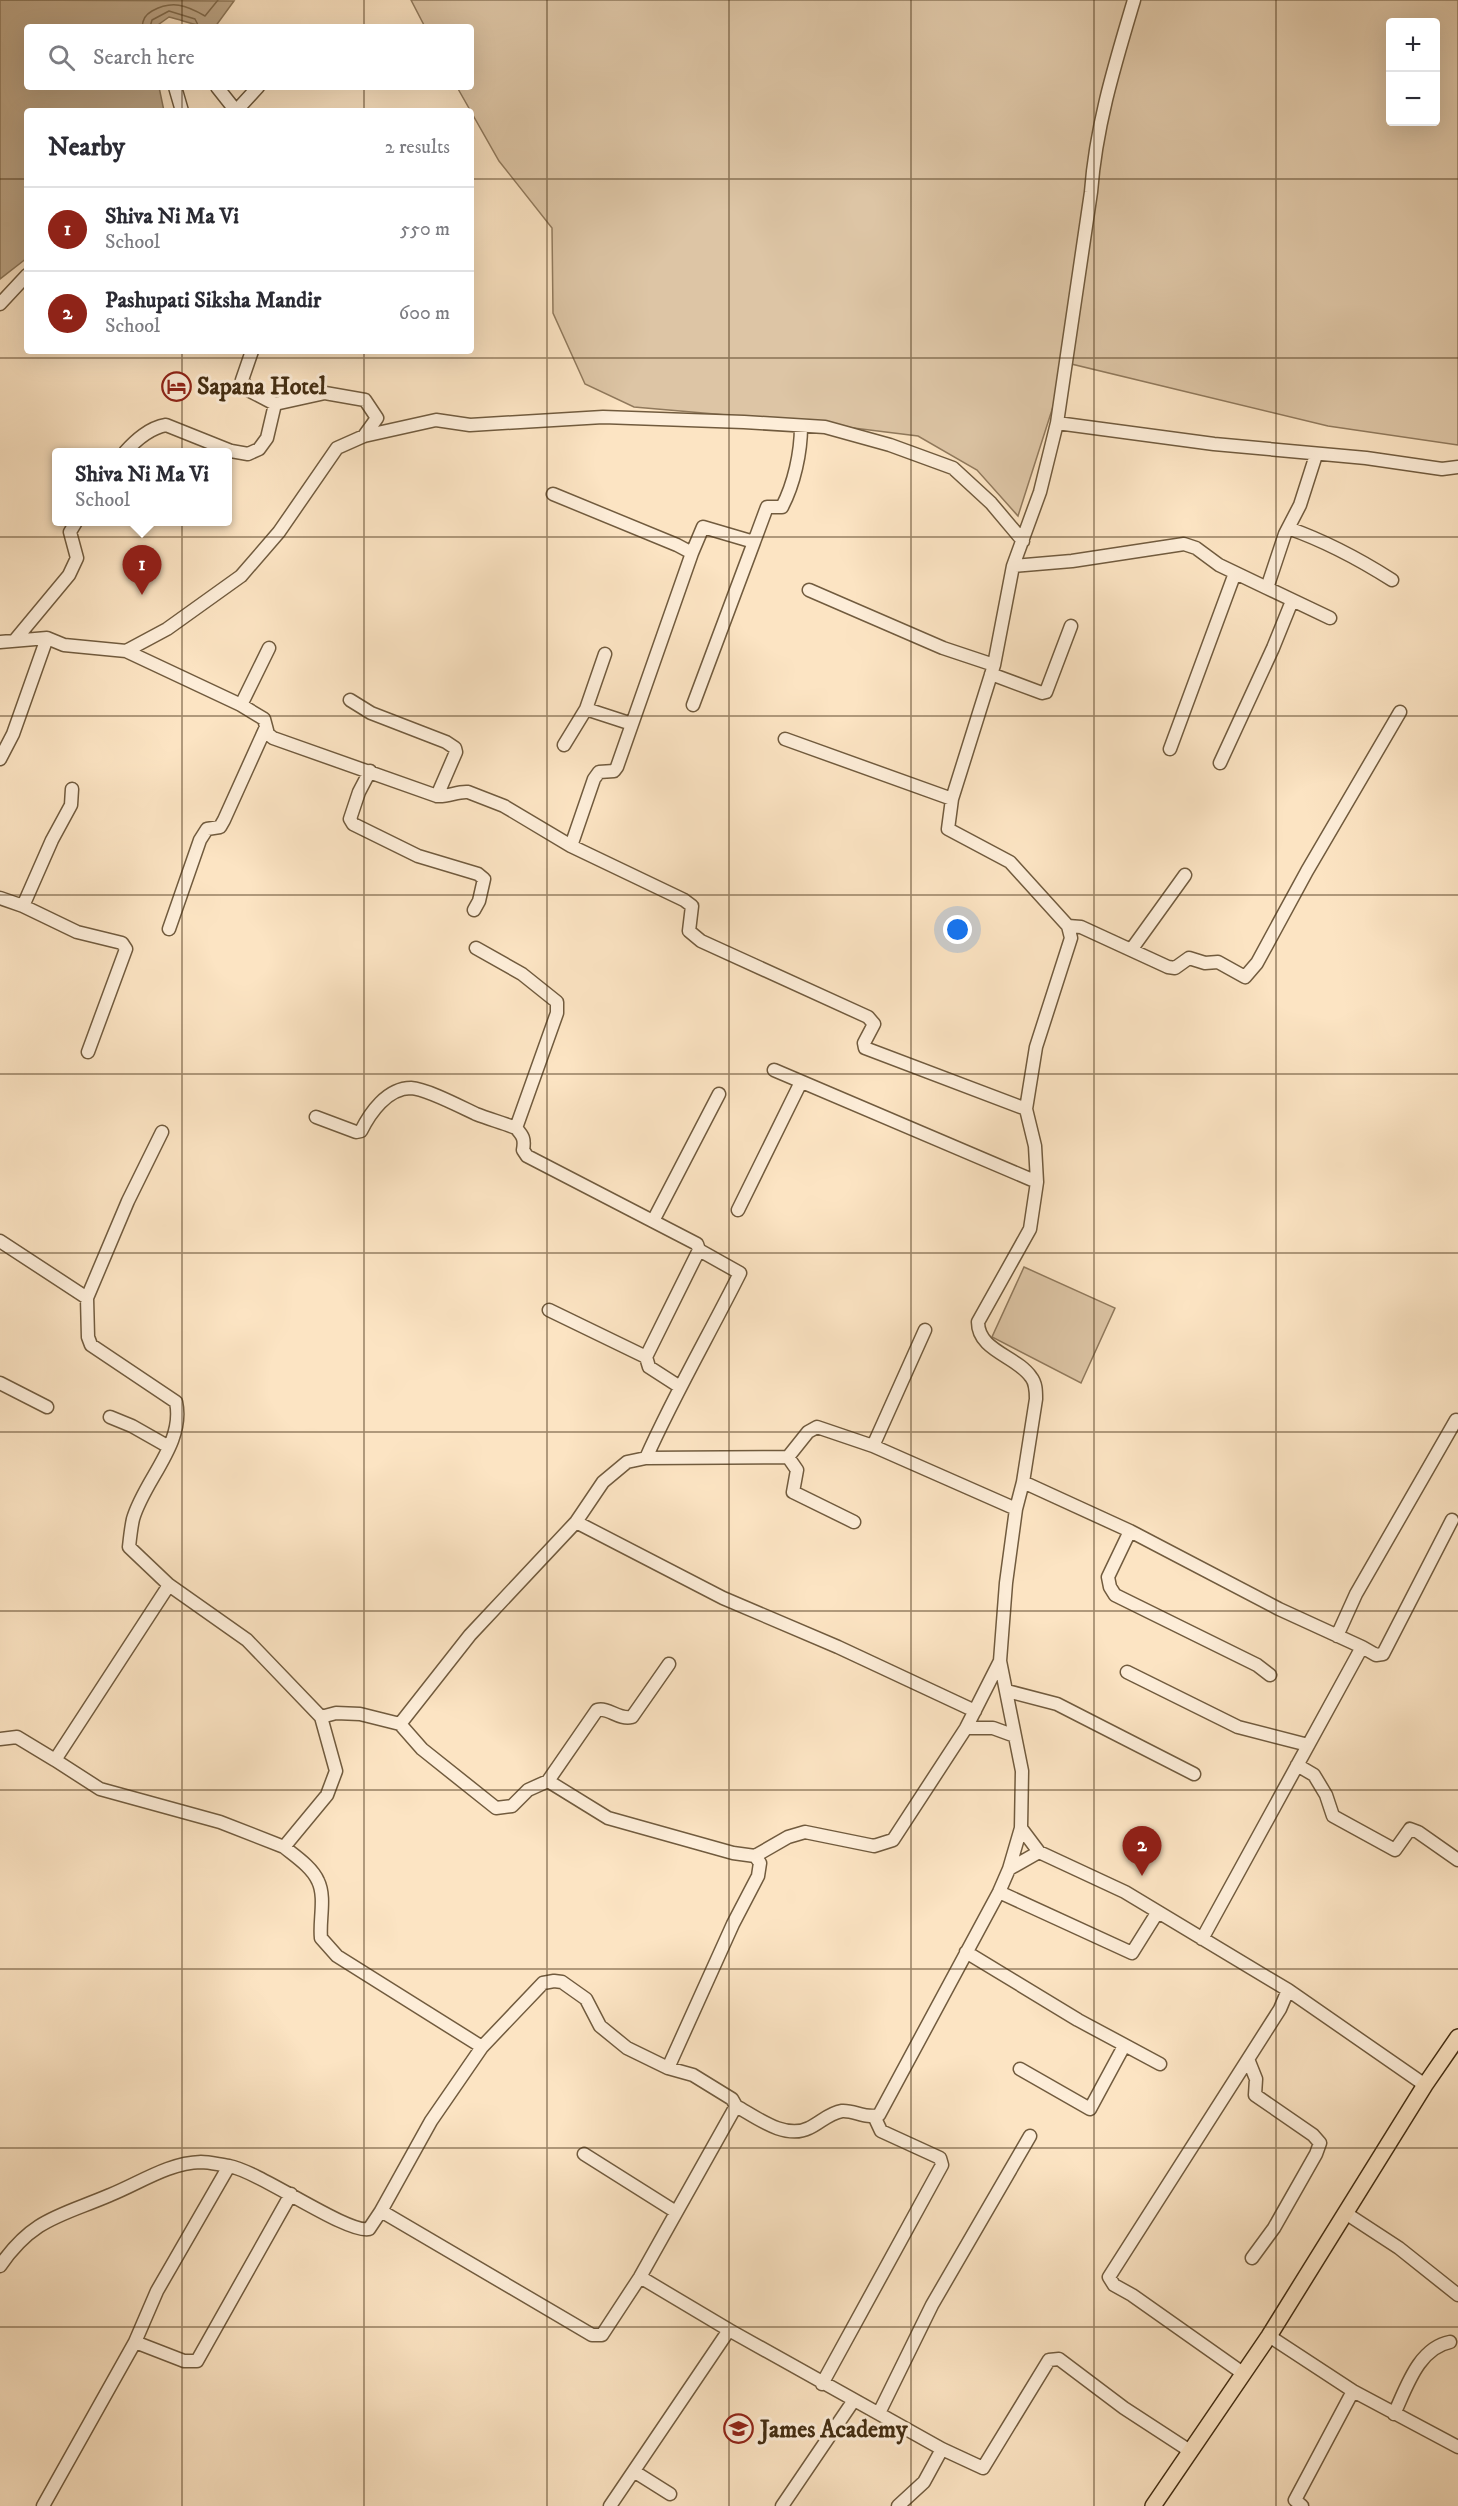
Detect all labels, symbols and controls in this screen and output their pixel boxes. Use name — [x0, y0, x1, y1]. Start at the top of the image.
map controls — [1386, 18, 1440, 126]
button: + — [1386, 18, 1440, 72]
search box — [24, 24, 474, 90]
icon: search — [45, 41, 78, 74]
text: Search here — [93, 44, 195, 71]
button: − — [1386, 72, 1440, 126]
text: Nearby — [48, 131, 125, 164]
text: 2 results — [385, 135, 450, 160]
text: Shiva Ni Ma Vi — [105, 203, 239, 230]
text: 1 — [64, 217, 71, 242]
text: 550 m — [400, 217, 450, 242]
text: School — [105, 230, 160, 255]
text: Pashupati Siksha Mandir — [105, 287, 321, 314]
text: 2 — [63, 301, 72, 326]
text: 600 m — [399, 301, 450, 326]
text: School — [105, 314, 160, 339]
hotel icon: Sapana Hotel — [160, 370, 192, 402]
place label: Sapana Hotel — [197, 372, 327, 402]
popup — [52, 448, 232, 526]
text: Shiva Ni Ma Vi — [75, 461, 209, 488]
text: School — [75, 488, 130, 513]
pin: 1 — [122, 546, 162, 595]
your location — [943, 915, 972, 944]
pin: 2 — [1122, 1826, 1162, 1876]
school or university icon: James Academy — [723, 2413, 755, 2445]
place label: James Academy — [757, 2415, 908, 2445]

